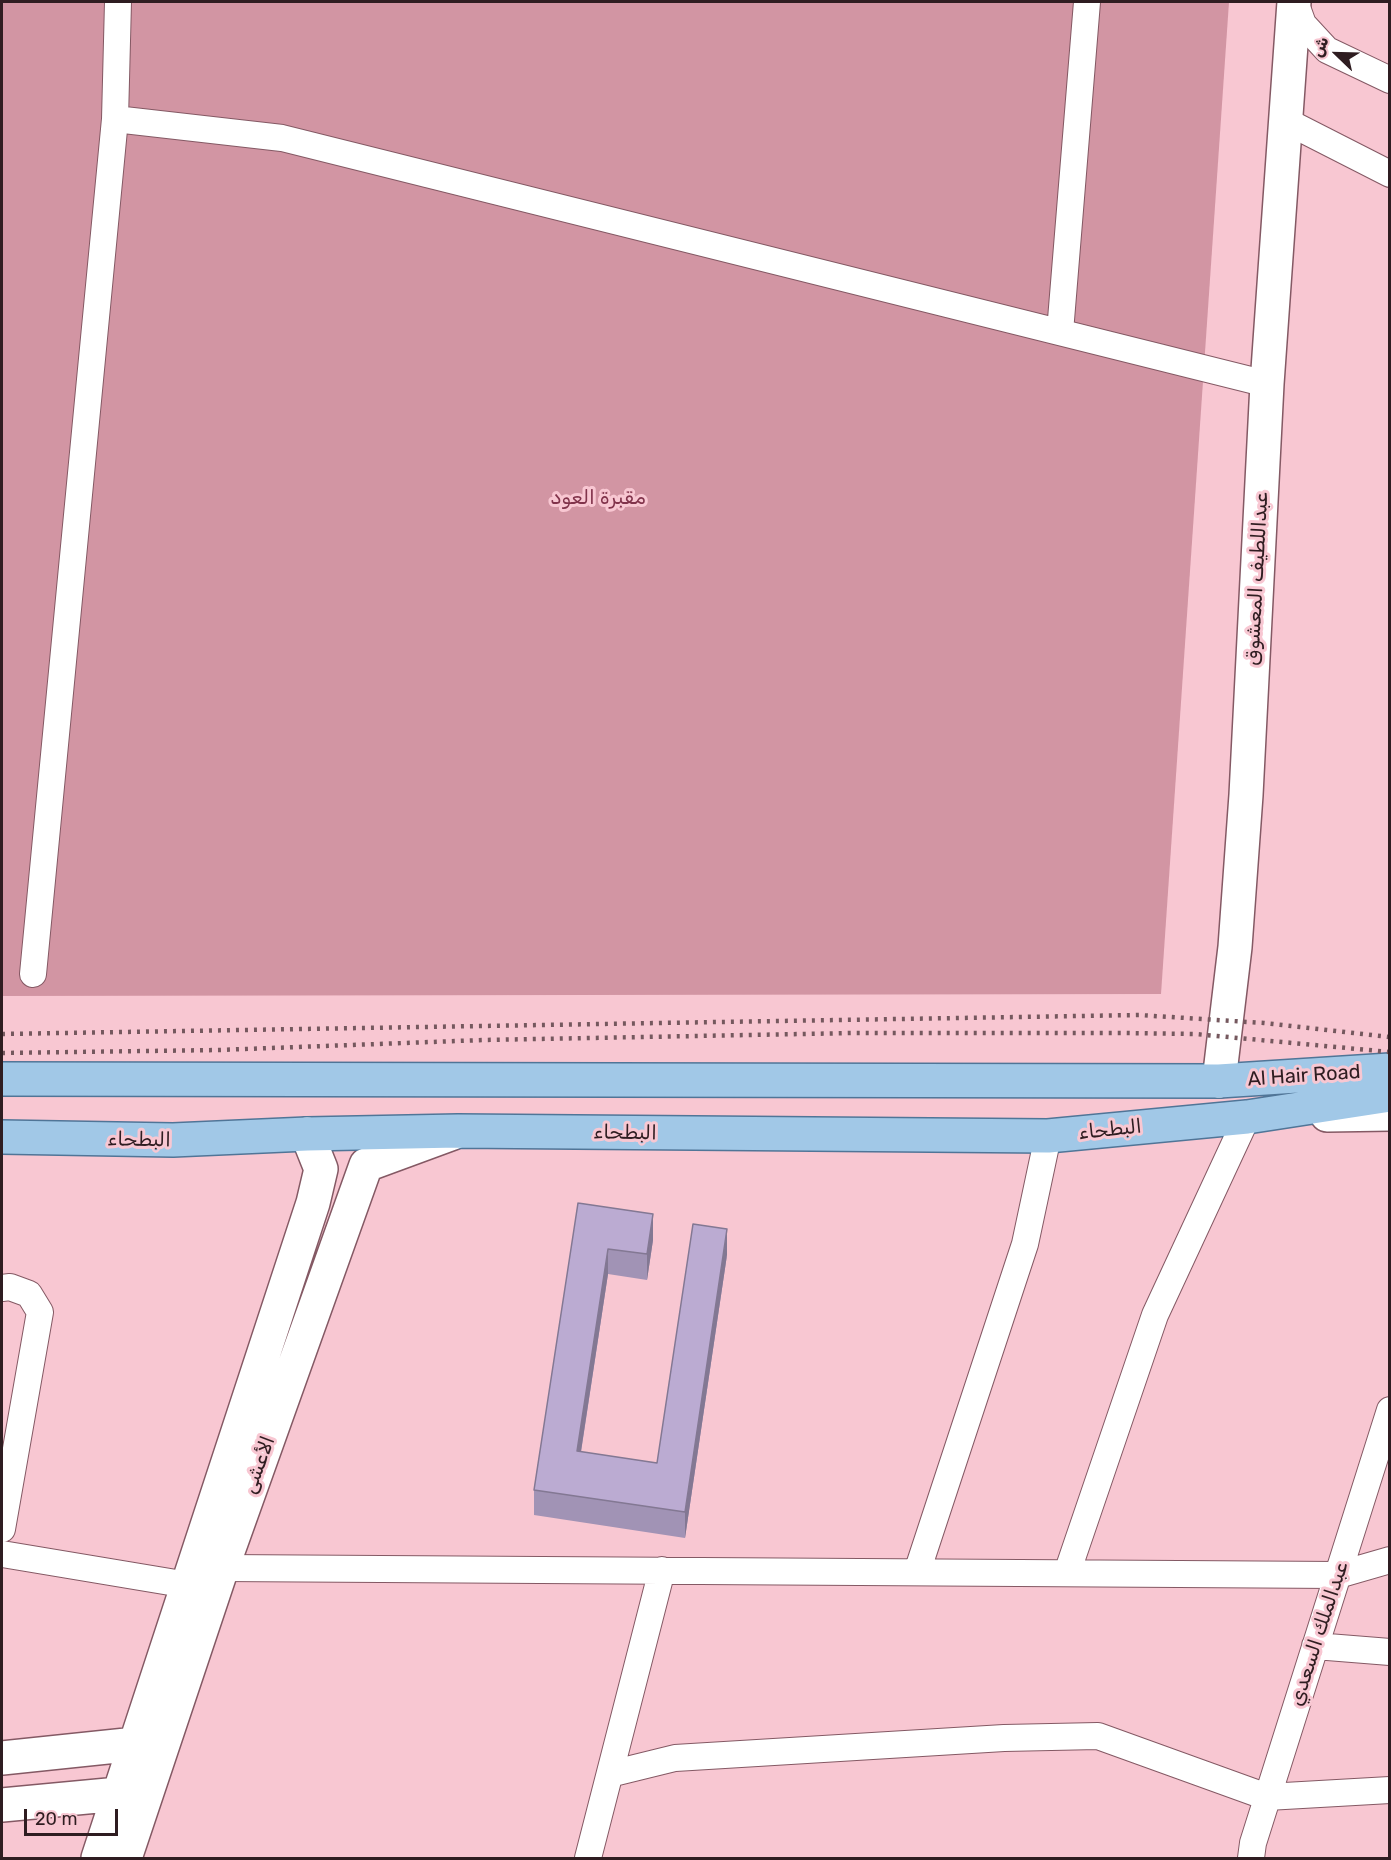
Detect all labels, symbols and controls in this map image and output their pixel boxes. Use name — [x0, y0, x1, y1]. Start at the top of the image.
north arrow — [1307, 24, 1367, 84]
text: ش — [1307, 34, 1333, 60]
park label: مقبرة العود — [550, 486, 646, 510]
street label: عبداللطيف المعشوق — [1240, 492, 1274, 666]
street label: Al Hair Road — [1247, 1060, 1361, 1092]
street label: البطحاء — [1077, 1115, 1143, 1145]
street label: البطحاء — [593, 1120, 657, 1146]
street label: البطحاء — [107, 1127, 171, 1153]
street label: الأعشى — [238, 1433, 280, 1497]
street label: عبدالملك السعدي — [1284, 1559, 1354, 1709]
scale bar — [27, 1797, 122, 1835]
text: 20 m — [35, 1808, 77, 1830]

